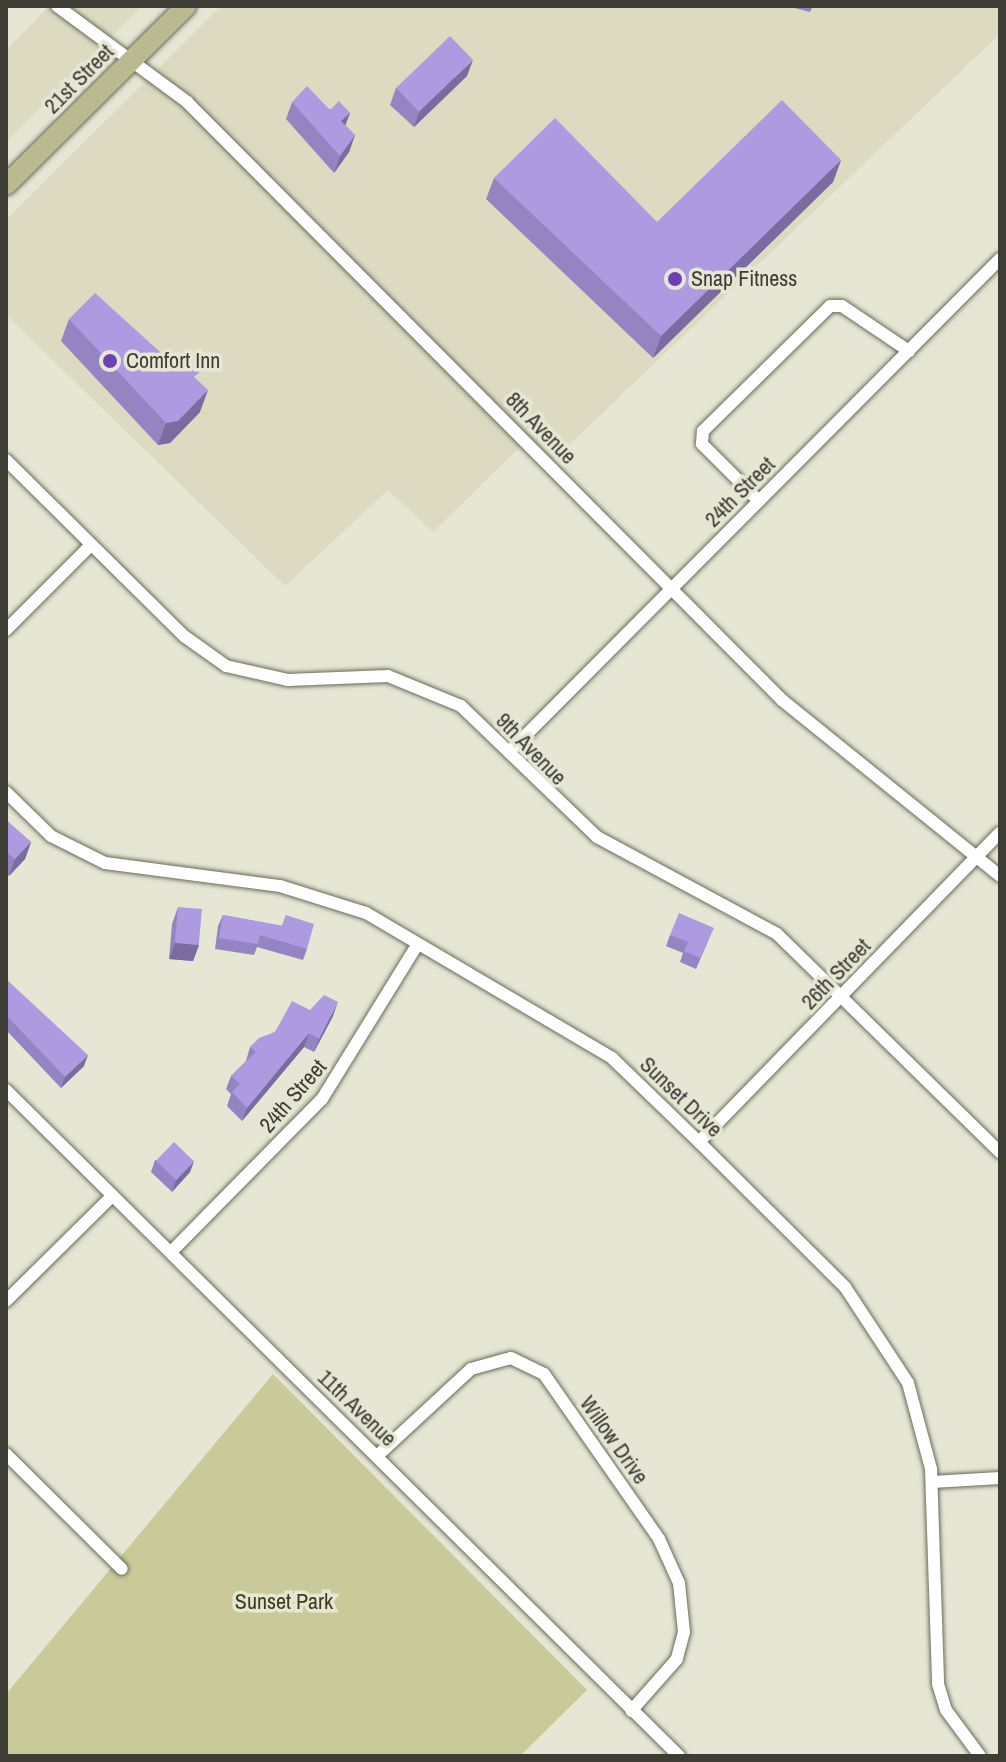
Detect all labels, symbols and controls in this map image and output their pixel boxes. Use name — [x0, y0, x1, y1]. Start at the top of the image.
street label: 21st Street — [39, 39, 119, 119]
place label: Snap Fitness — [691, 266, 797, 292]
marker: Snap Fitness — [666, 270, 684, 288]
place label: Comfort Inn — [126, 348, 220, 374]
marker: Comfort Inn — [101, 352, 119, 370]
street label: 8th Avenue — [500, 386, 582, 470]
street label: 24th Street — [699, 451, 781, 533]
street label: 9th Avenue — [490, 707, 572, 791]
street label: 26th Street — [796, 933, 876, 1015]
street label: Sunset Drive — [634, 1051, 728, 1143]
street label: 24th Street — [254, 1054, 332, 1138]
street label: 11th Avenue — [312, 1364, 402, 1452]
street label: Willow Drive — [574, 1391, 654, 1489]
park label: Sunset Park — [235, 1589, 333, 1615]

